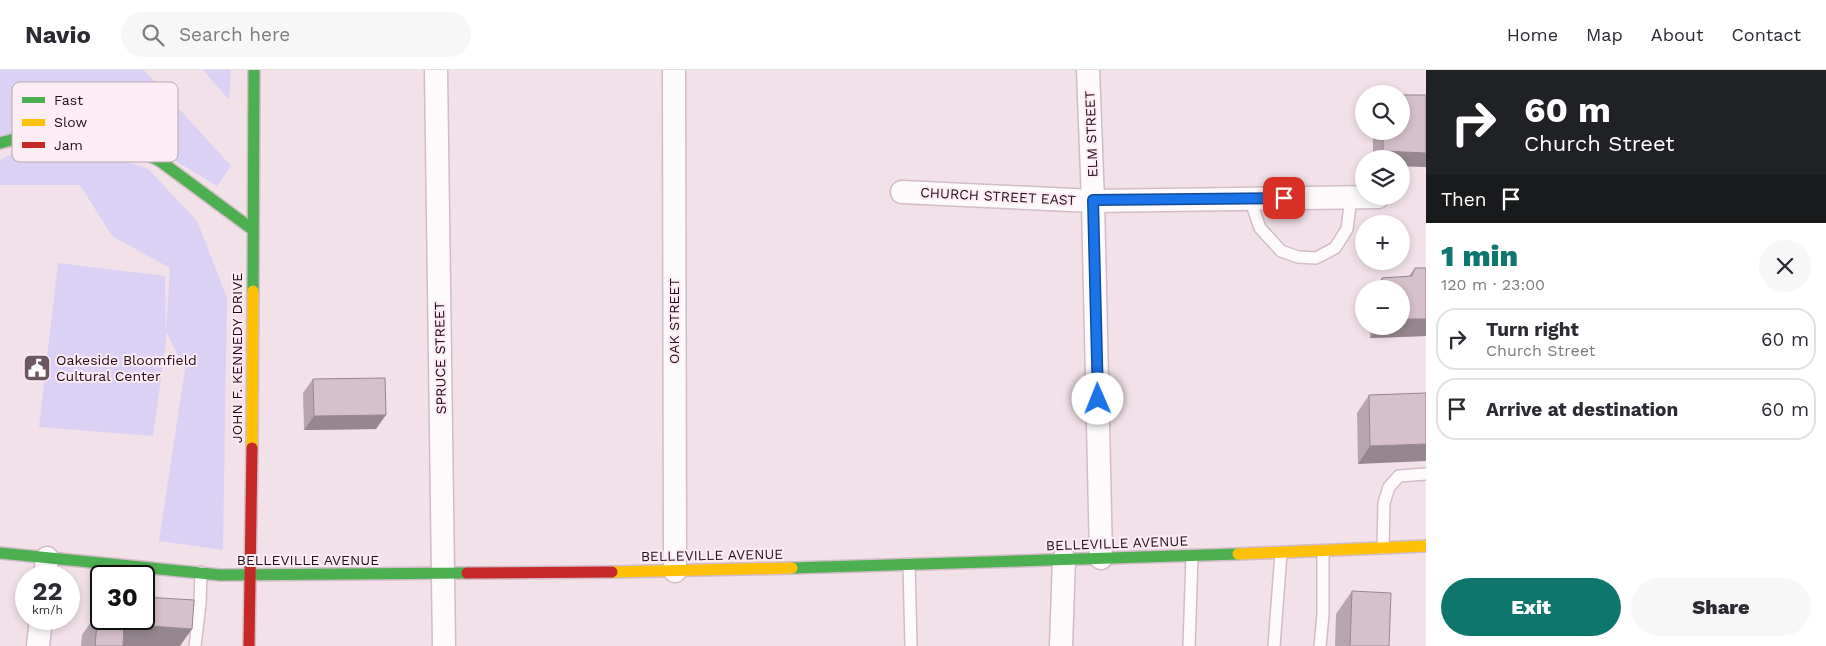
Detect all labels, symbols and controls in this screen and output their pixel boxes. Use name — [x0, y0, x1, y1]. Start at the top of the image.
search box — [121, 12, 471, 57]
text: Navio — [25, 21, 91, 49]
icon: search — [139, 21, 167, 49]
text: Search here — [179, 23, 290, 46]
text: Home — [1507, 24, 1558, 45]
text: Map — [1586, 24, 1623, 45]
text: About — [1651, 24, 1703, 45]
text: Contact — [1731, 24, 1801, 45]
legend — [12, 82, 178, 162]
map controls — [1355, 85, 1410, 335]
button: search — [1355, 85, 1410, 140]
text: 60 m — [1524, 89, 1611, 131]
street label: ELM STREET — [1081, 90, 1101, 178]
icon: right — [1441, 90, 1506, 155]
text: Fast — [54, 92, 83, 108]
text: Slow — [54, 114, 87, 130]
text: Church Street — [1524, 131, 1675, 156]
text: Jam — [54, 137, 83, 153]
button: layers — [1355, 150, 1410, 205]
pin — [1263, 177, 1305, 219]
street label: CHURCH STREET EAST — [920, 184, 1077, 208]
icon: arrive — [1270, 184, 1298, 212]
icon: arrive — [1497, 185, 1525, 213]
text: Then — [1441, 188, 1487, 211]
button: + — [1355, 215, 1410, 270]
text: 1 min — [1441, 238, 1518, 273]
button: close — [1759, 240, 1811, 292]
street label: JOHN F. KENNEDY DRIVE — [229, 273, 245, 443]
text: 120 m · 23:00 — [1441, 275, 1545, 294]
street label: OAK STREET — [666, 278, 682, 364]
button: − — [1355, 280, 1410, 335]
street label: SPRUCE STREET — [431, 301, 449, 414]
text: Turn right — [1486, 318, 1579, 341]
icon: right — [1443, 325, 1471, 353]
text: 60 m — [1761, 328, 1809, 351]
text: Church Street — [1486, 341, 1596, 360]
place label: Oakeside Bloomfield Cultural Center — [56, 352, 197, 384]
public building icon: Oakeside Bloomfield Cultural Center — [22, 353, 52, 383]
position arrow — [1071, 372, 1123, 424]
icon: arrive — [1443, 395, 1471, 423]
text: Arrive at destination — [1486, 398, 1678, 421]
text: 60 m — [1761, 398, 1809, 421]
street label: BELLEVILLE AVENUE — [1046, 533, 1188, 553]
street label: BELLEVILLE AVENUE — [641, 546, 783, 564]
street label: BELLEVILLE AVENUE — [237, 552, 379, 568]
speed limit sign: 30 — [90, 565, 155, 630]
text: 22 — [33, 577, 62, 606]
button: Exit — [1441, 578, 1621, 636]
button: Share — [1631, 578, 1811, 636]
text: km/h — [32, 603, 63, 617]

